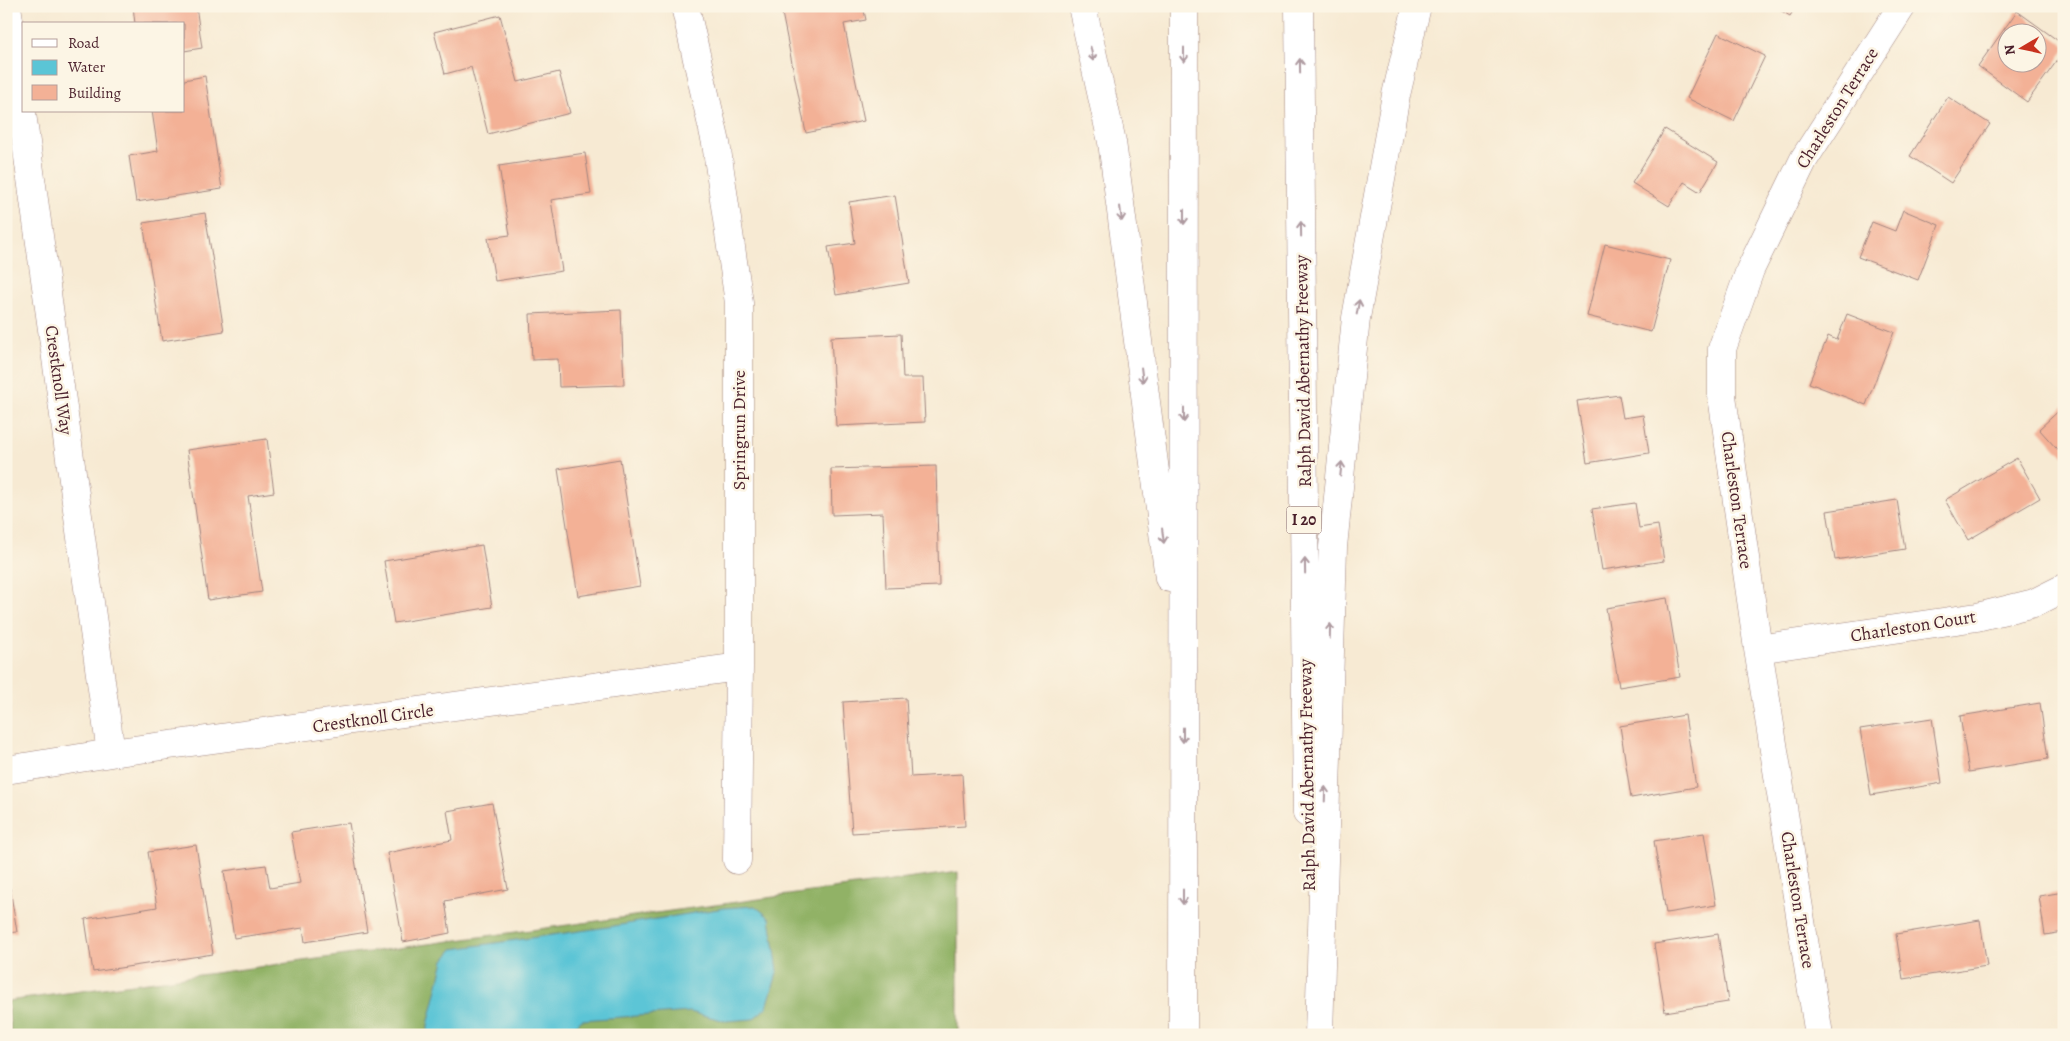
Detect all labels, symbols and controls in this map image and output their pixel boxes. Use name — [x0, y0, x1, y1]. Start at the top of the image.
legend — [22, 22, 185, 112]
north arrow — [1998, 22, 2048, 72]
text: Road — [68, 33, 100, 53]
street label: Charleston Terrace — [1790, 43, 1884, 173]
text: N — [1999, 43, 2020, 56]
one-way arrow — [1088, 45, 1097, 61]
one-way arrow — [1179, 46, 1189, 63]
text: Water — [67, 57, 105, 77]
one-way arrow — [1295, 58, 1305, 74]
text: Building — [68, 83, 121, 103]
one-way arrow — [1116, 205, 1126, 221]
one-way arrow — [1179, 209, 1189, 225]
one-way arrow — [1296, 221, 1306, 237]
street label: Ralph David Abernathy Freeway — [1289, 254, 1317, 487]
one-way arrow — [1353, 300, 1363, 316]
street label: Crestknoll Way — [39, 324, 79, 437]
one-way arrow — [1137, 366, 1147, 382]
street label: Springrun Drive — [727, 370, 751, 490]
one-way arrow — [1179, 406, 1189, 423]
street label: Charleston Terrace — [1715, 430, 1759, 570]
one-way arrow — [1336, 461, 1346, 477]
road number: I 20 — [1286, 506, 1322, 534]
one-way arrow — [1159, 528, 1169, 544]
one-way arrow — [1300, 558, 1309, 574]
street label: Charleston Court — [1849, 604, 1977, 648]
one-way arrow — [1326, 623, 1335, 639]
street label: Ralph David Abernathy Freeway — [1293, 658, 1321, 891]
street label: Crestknoll Circle — [311, 698, 435, 738]
one-way arrow — [1178, 726, 1188, 742]
one-way arrow — [1321, 786, 1330, 802]
street label: Charleston Terrace — [1775, 830, 1821, 970]
one-way arrow — [1178, 888, 1188, 905]

